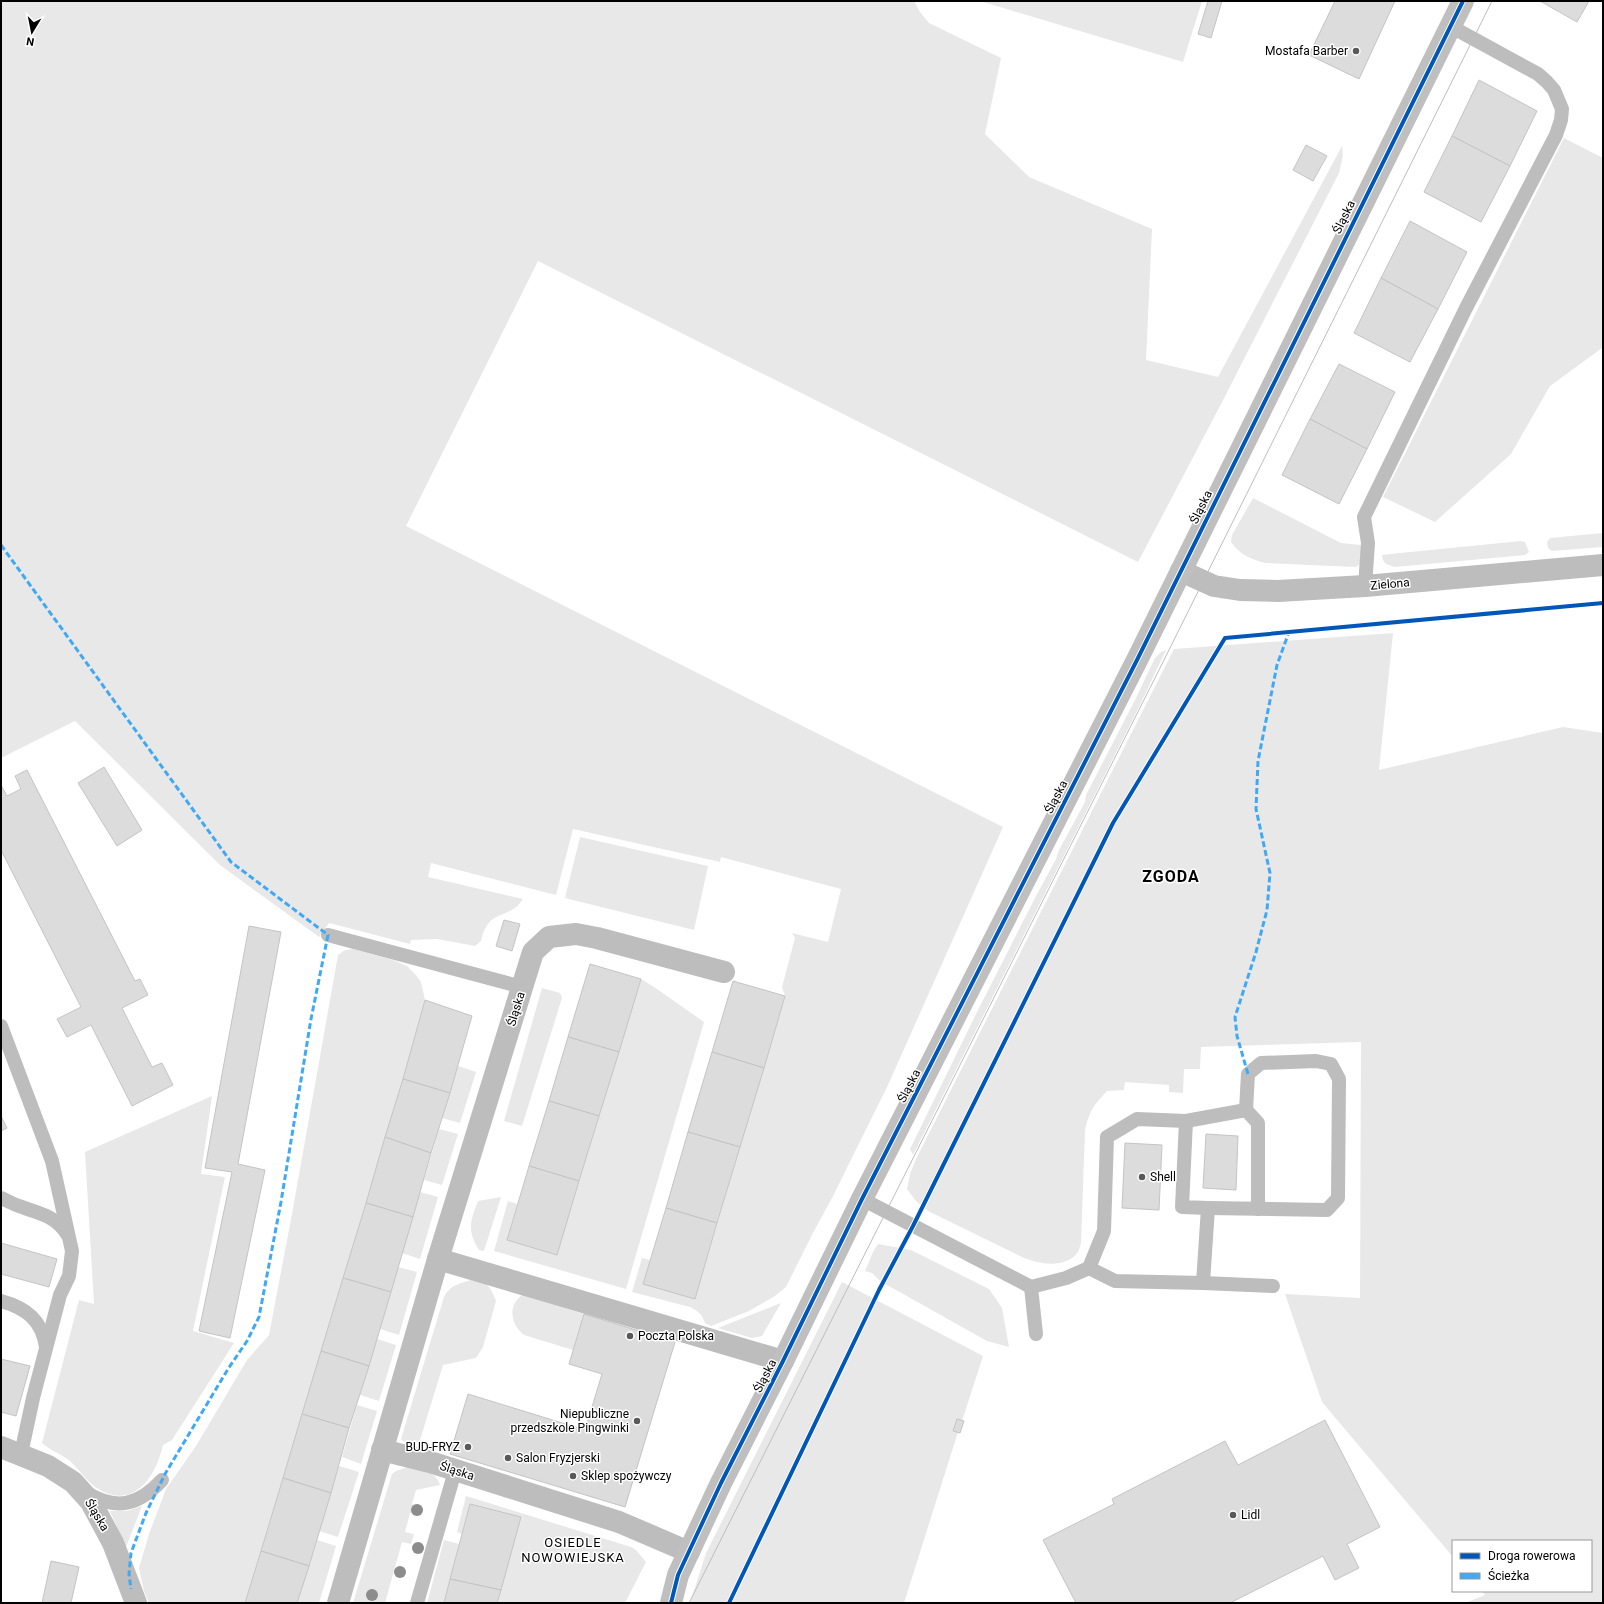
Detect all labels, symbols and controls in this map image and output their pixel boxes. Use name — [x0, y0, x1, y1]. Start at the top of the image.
north arrow — [12, 12, 52, 52]
text: N — [25, 34, 35, 48]
place label: Mostafa Barber — [1265, 44, 1348, 58]
marker: Mostafa Barber — [1351, 46, 1361, 56]
street label: Śląska — [1329, 198, 1358, 236]
street label: Śląska — [1186, 488, 1215, 526]
street label: Zielona — [1370, 575, 1410, 593]
street label: Śląska — [1041, 778, 1070, 816]
district label: ZGODA — [1142, 867, 1200, 886]
street label: Śląska — [503, 990, 528, 1028]
street label: Śląska — [894, 1067, 923, 1105]
place label: Shell — [1150, 1170, 1176, 1184]
marker: Shell — [1137, 1172, 1147, 1182]
place label: Poczta Polska — [638, 1329, 714, 1343]
marker: Poczta Polska — [625, 1331, 635, 1341]
street label: Śląska — [750, 1357, 779, 1395]
place label: Niepubliczne przedszkole Pingwinki — [510, 1407, 629, 1435]
marker: Niepubliczne przedszkole Pingwinki — [632, 1416, 642, 1426]
place label: BUD-FRYZ — [405, 1440, 460, 1454]
marker: BUD-FRYZ — [463, 1442, 473, 1452]
place label: Salon Fryzjerski — [516, 1451, 600, 1465]
marker: Salon Fryzjerski — [503, 1453, 513, 1463]
street label: Śląska — [438, 1458, 476, 1483]
place label: Sklep spożywczy — [581, 1469, 672, 1483]
marker: Sklep spożywczy — [568, 1471, 578, 1481]
street label: Śląska — [82, 1496, 113, 1534]
place label: Lidl — [1241, 1508, 1260, 1522]
marker: Lidl — [1228, 1510, 1238, 1520]
district label: OSIEDLE NOWOWIEJSKA — [521, 1535, 625, 1565]
legend — [1452, 1540, 1592, 1592]
text: Droga rowerowa — [1488, 1549, 1575, 1563]
text: Ścieżka — [1488, 1568, 1529, 1583]

